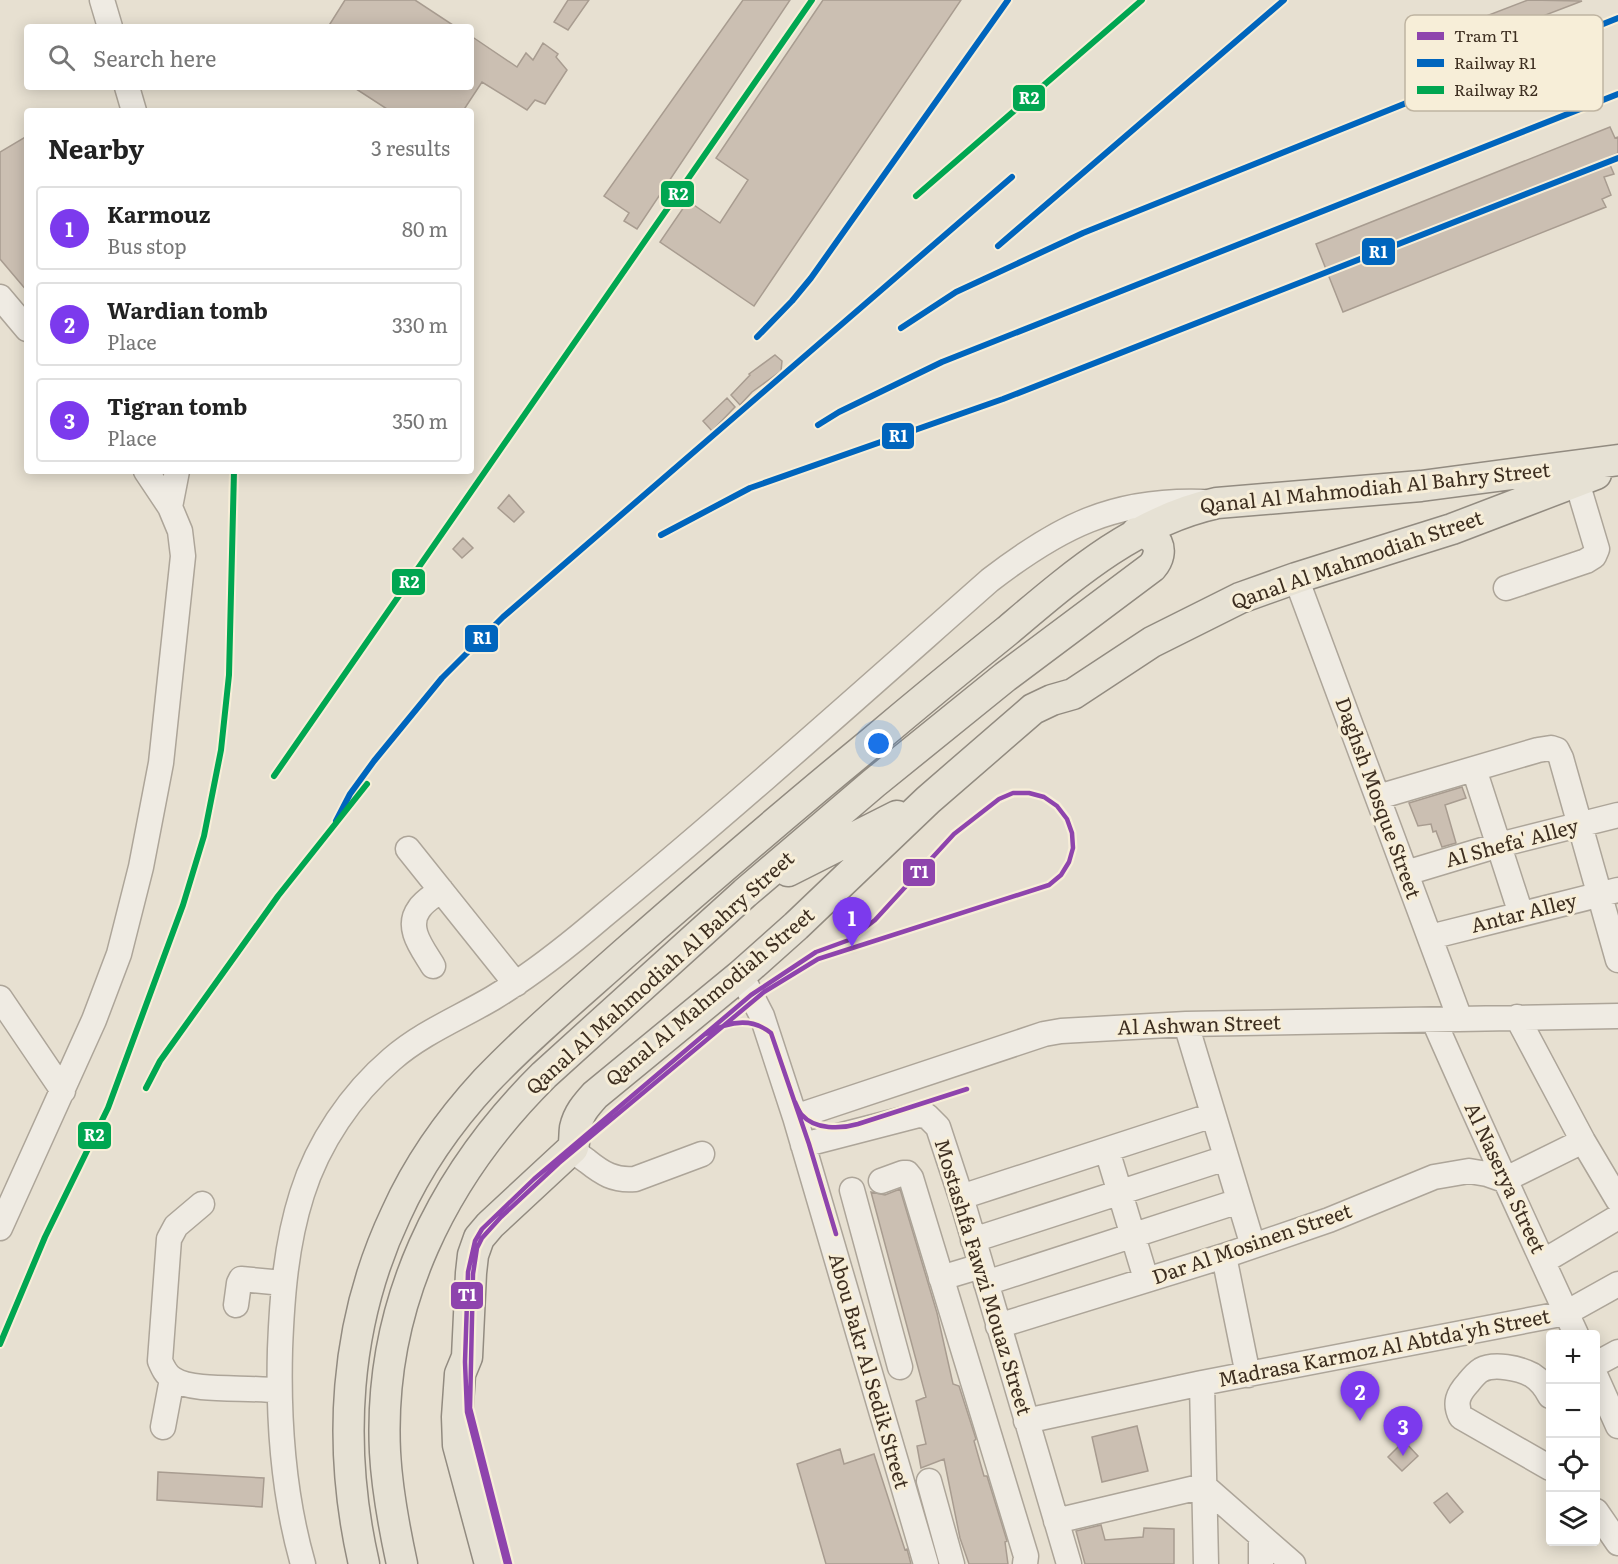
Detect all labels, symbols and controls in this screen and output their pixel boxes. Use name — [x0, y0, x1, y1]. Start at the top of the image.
legend — [1405, 15, 1603, 111]
text: Tram T1 — [1454, 23, 1519, 47]
search box — [24, 24, 474, 90]
icon: search — [45, 41, 78, 74]
text: Search here — [93, 41, 216, 74]
text: Railway R1 — [1454, 50, 1537, 74]
text: Railway R2 — [1454, 77, 1538, 101]
line badge: R2 — [1012, 84, 1046, 112]
text: R2 — [1019, 85, 1040, 109]
text: Nearby — [48, 128, 144, 167]
text: 3 results — [371, 132, 450, 162]
line badge: R2 — [660, 180, 695, 208]
text: R2 — [668, 181, 689, 205]
text: Karmouz — [107, 197, 210, 230]
text: 1 — [65, 213, 74, 243]
text: 80 m — [402, 213, 448, 243]
text: Bus stop — [107, 230, 187, 260]
line badge: R1 — [1361, 237, 1396, 266]
text: R1 — [1369, 239, 1388, 263]
text: Wardian tomb — [107, 293, 268, 326]
text: 2 — [64, 309, 75, 339]
text: 330 m — [392, 309, 448, 339]
text: Place — [107, 326, 157, 356]
text: Tigran tomb — [107, 389, 247, 422]
text: 3 — [64, 405, 75, 435]
text: 350 m — [392, 405, 448, 435]
text: Place — [107, 422, 157, 452]
line badge: R1 — [881, 422, 915, 450]
text: R1 — [889, 423, 908, 447]
street label: Qanal Al Mahmodiah Al Bahry Street — [1198, 453, 1551, 519]
street label: Qanal Al Mahmodiah Street — [1226, 501, 1486, 615]
line badge: R2 — [391, 568, 426, 596]
text: R2 — [399, 569, 420, 593]
line badge: R1 — [464, 624, 499, 653]
text: R1 — [473, 625, 492, 649]
street label: Daghsh Mosque Street — [1329, 692, 1430, 902]
your location — [864, 729, 893, 758]
street label: Al Shefa' Alley — [1442, 809, 1582, 873]
street label: Qanal Al Mahmodiah Al Bahry Street — [518, 843, 799, 1100]
line badge: T1 — [902, 858, 936, 887]
text: T1 — [910, 859, 929, 883]
street label: Antar Alley — [1467, 883, 1580, 939]
pin: 1 — [832, 898, 872, 947]
street label: Qanal Al Mahmodiah Street — [598, 899, 820, 1092]
street label: Al Ashwan Street — [1117, 1005, 1281, 1041]
street label: Al Naserya Street — [1459, 1097, 1555, 1258]
line badge: R2 — [77, 1121, 112, 1150]
text: R2 — [84, 1122, 105, 1146]
street label: Mostashfa Fawzi Mouaz Street — [928, 1134, 1041, 1418]
street label: Dar Al Mosinen Street — [1148, 1194, 1355, 1290]
street label: Abou Bakr Al Sedik Street — [823, 1249, 919, 1492]
line badge: T1 — [450, 1281, 484, 1310]
text: T1 — [458, 1282, 477, 1306]
street label: Madrasa Karmoz Al Abtda'yh Street — [1215, 1299, 1552, 1393]
map controls — [1546, 1330, 1600, 1546]
button: + — [1546, 1330, 1600, 1384]
pin: 2 — [1340, 1372, 1380, 1421]
button: − — [1546, 1384, 1600, 1438]
pin: 3 — [1384, 1406, 1422, 1456]
button: locate — [1546, 1438, 1600, 1492]
button: layers — [1546, 1492, 1600, 1546]

